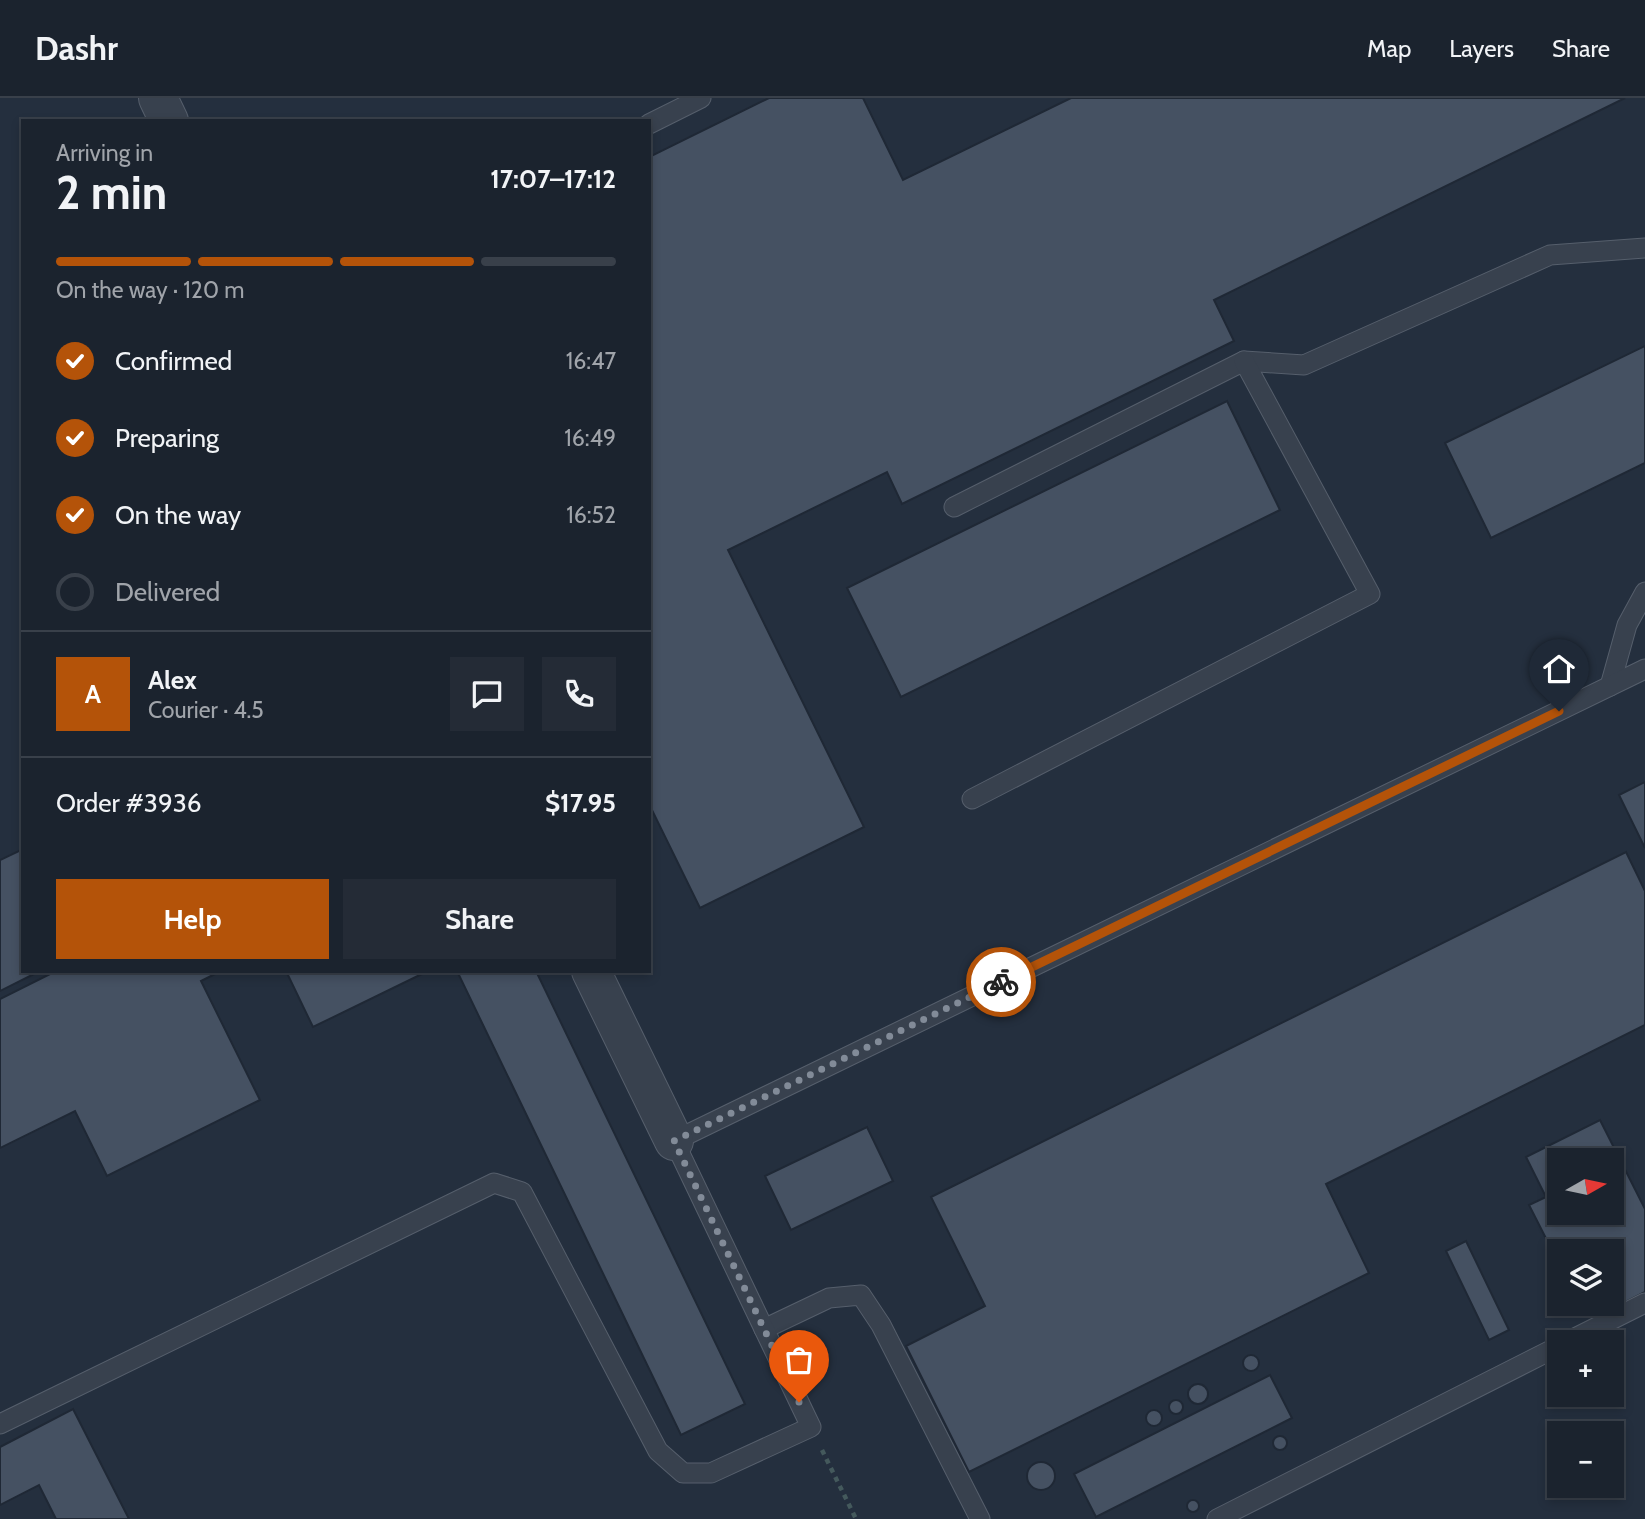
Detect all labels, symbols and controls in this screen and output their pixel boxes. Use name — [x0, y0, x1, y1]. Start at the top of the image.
text: Dashr — [35, 28, 118, 68]
text: Map — [1367, 34, 1411, 63]
text: Layers — [1449, 34, 1514, 63]
text: Share — [1552, 34, 1610, 63]
text: Arriving in — [56, 139, 153, 167]
text: 17:07–17:12 — [490, 163, 616, 195]
text: 2 min — [56, 165, 167, 221]
text: On the way · 120 m — [56, 276, 244, 304]
icon: check — [56, 342, 94, 380]
text: Confirmed — [115, 345, 232, 377]
text: 16:47 — [566, 347, 616, 375]
icon: check — [56, 419, 94, 457]
text: Preparing — [115, 422, 219, 454]
text: 16:49 — [564, 424, 616, 452]
icon: check — [56, 496, 94, 534]
text: On the way — [115, 499, 241, 531]
text: 16:52 — [566, 501, 616, 529]
text: Delivered — [115, 576, 220, 608]
pin — [1529, 639, 1589, 711]
icon: home — [1540, 650, 1578, 688]
button: chat — [450, 657, 524, 731]
button: phone — [542, 657, 616, 731]
text: Alex — [148, 664, 197, 696]
text: A — [85, 678, 101, 710]
text: Courier · 4.5 — [148, 696, 264, 724]
text: Order #3936 — [56, 787, 202, 819]
text: $17.95 — [545, 787, 616, 819]
button: Help — [56, 879, 329, 959]
button: Share — [343, 879, 616, 959]
courier — [966, 947, 1036, 1017]
icon: bike — [982, 963, 1020, 1001]
north arrow — [1547, 1148, 1624, 1225]
map controls — [1547, 1148, 1624, 1498]
button: layers — [1547, 1239, 1624, 1316]
pin — [769, 1330, 829, 1402]
button: + — [1547, 1330, 1624, 1407]
icon: bag — [780, 1341, 818, 1379]
button: − — [1547, 1421, 1624, 1498]

